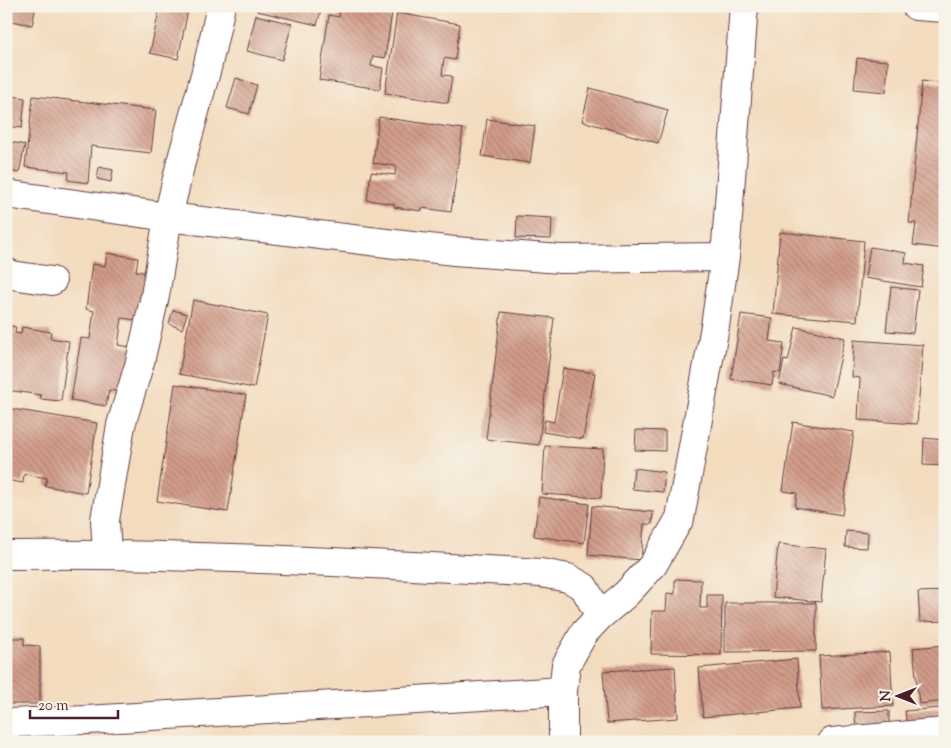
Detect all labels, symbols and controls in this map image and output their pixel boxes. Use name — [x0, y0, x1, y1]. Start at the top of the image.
north arrow — [874, 670, 924, 720]
scale bar — [30, 688, 118, 720]
text: N — [877, 690, 897, 702]
text: 20 m — [38, 696, 69, 717]

